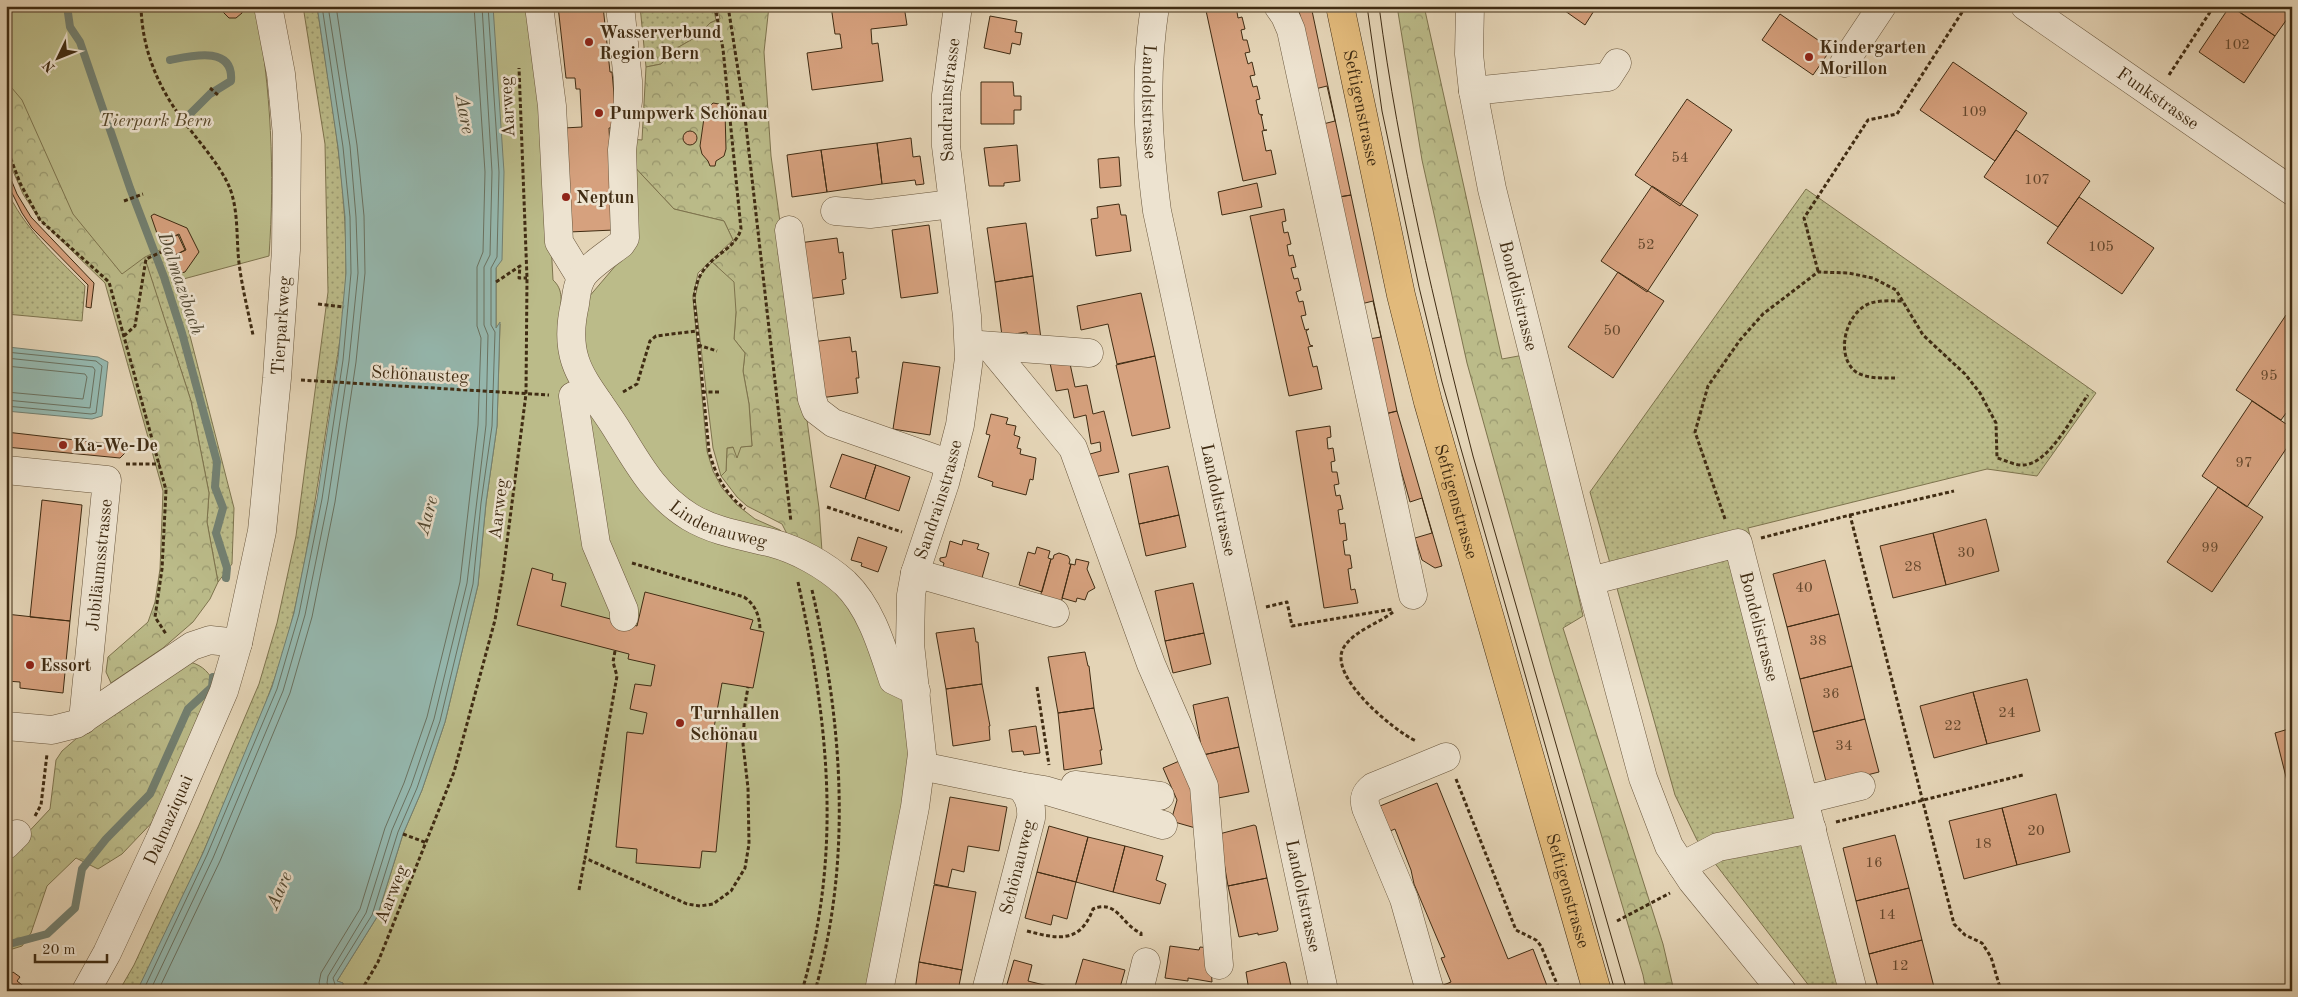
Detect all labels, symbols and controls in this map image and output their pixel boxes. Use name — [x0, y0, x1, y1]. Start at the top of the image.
place label: Wasserverbund Region Bern — [599, 24, 722, 63]
north arrow — [32, 32, 82, 82]
marker: Wasserverbund Region Bern — [583, 36, 595, 48]
street label: Sandrainstrasse — [938, 37, 964, 163]
house number: 102 — [2224, 38, 2250, 53]
place label: Kindergarten Morillon — [1819, 39, 1926, 78]
street label: Landoltstrasse — [1138, 44, 1159, 160]
street label: Seftigenstrasse — [1339, 48, 1382, 168]
marker: Kindergarten Morillon — [1803, 51, 1815, 63]
text: N — [40, 57, 58, 75]
street label: Funkstrasse — [2113, 65, 2202, 134]
street label: Aarweg — [497, 76, 519, 138]
water label: Aare — [451, 92, 476, 136]
place label: Pumpwerk Schönau — [609, 105, 768, 123]
house number: 109 — [1961, 105, 1987, 120]
marker: Pumpwerk Schönau — [593, 107, 605, 119]
park label: Tierpark Bern — [100, 112, 212, 130]
house number: 54 — [1671, 151, 1689, 166]
house number: 107 — [2024, 173, 2050, 188]
place label: Neptun — [576, 189, 635, 207]
marker: Neptun — [560, 191, 572, 203]
water label: Dalmazibach — [153, 229, 206, 338]
house number: 52 — [1637, 238, 1655, 253]
street label: Bondelistrasse — [1495, 239, 1540, 353]
house number: 105 — [2088, 240, 2114, 255]
street label: Tierparkweg — [269, 275, 294, 376]
house number: 50 — [1603, 324, 1621, 339]
street label: Schönausteg — [371, 363, 470, 387]
house number: 95 — [2260, 369, 2278, 384]
place label: Ka-We-De — [73, 437, 158, 455]
street label: Sandrainstrasse — [912, 438, 966, 562]
marker: Ka-We-De — [57, 439, 69, 451]
street label: Landoltstrasse — [1197, 442, 1239, 558]
street label: Seftigenstrasse — [1431, 442, 1481, 561]
house number: 97 — [2235, 456, 2253, 471]
street label: Aarweg — [486, 477, 512, 541]
water label: Aare — [414, 494, 443, 538]
street label: Lindenauweg — [665, 497, 769, 552]
street label: Jubiläumsstrasse — [84, 498, 116, 632]
house number: 99 — [2201, 541, 2219, 556]
house number: 30 — [1957, 546, 1975, 561]
house number: 28 — [1904, 560, 1922, 575]
street label: Bondelistrasse — [1736, 570, 1781, 684]
house number: 40 — [1795, 581, 1813, 596]
house number: 38 — [1809, 634, 1827, 649]
place label: Essort — [40, 657, 92, 675]
marker: Essort — [24, 659, 36, 671]
house number: 36 — [1822, 687, 1840, 702]
place label: Turnhallen Schönau — [690, 705, 779, 744]
house number: 24 — [1998, 706, 2016, 721]
marker: Turnhallen Schönau — [674, 717, 686, 729]
house number: 22 — [1944, 719, 1962, 734]
house number: 34 — [1835, 739, 1853, 754]
street label: Dalmaziquai — [141, 772, 197, 868]
street label: Schönauweg — [997, 818, 1039, 917]
house number: 20 — [2027, 824, 2045, 839]
street label: Seftigenstrasse — [1542, 831, 1592, 950]
house number: 18 — [1974, 837, 1992, 852]
street label: Landoltstrasse — [1282, 838, 1323, 954]
house number: 16 — [1865, 856, 1883, 871]
street label: Aarweg — [372, 862, 412, 926]
water label: Aare — [263, 869, 297, 914]
house number: 14 — [1878, 908, 1896, 923]
scale bar — [35, 932, 108, 964]
text: 20 m — [42, 943, 76, 958]
house number: 12 — [1891, 959, 1909, 974]

